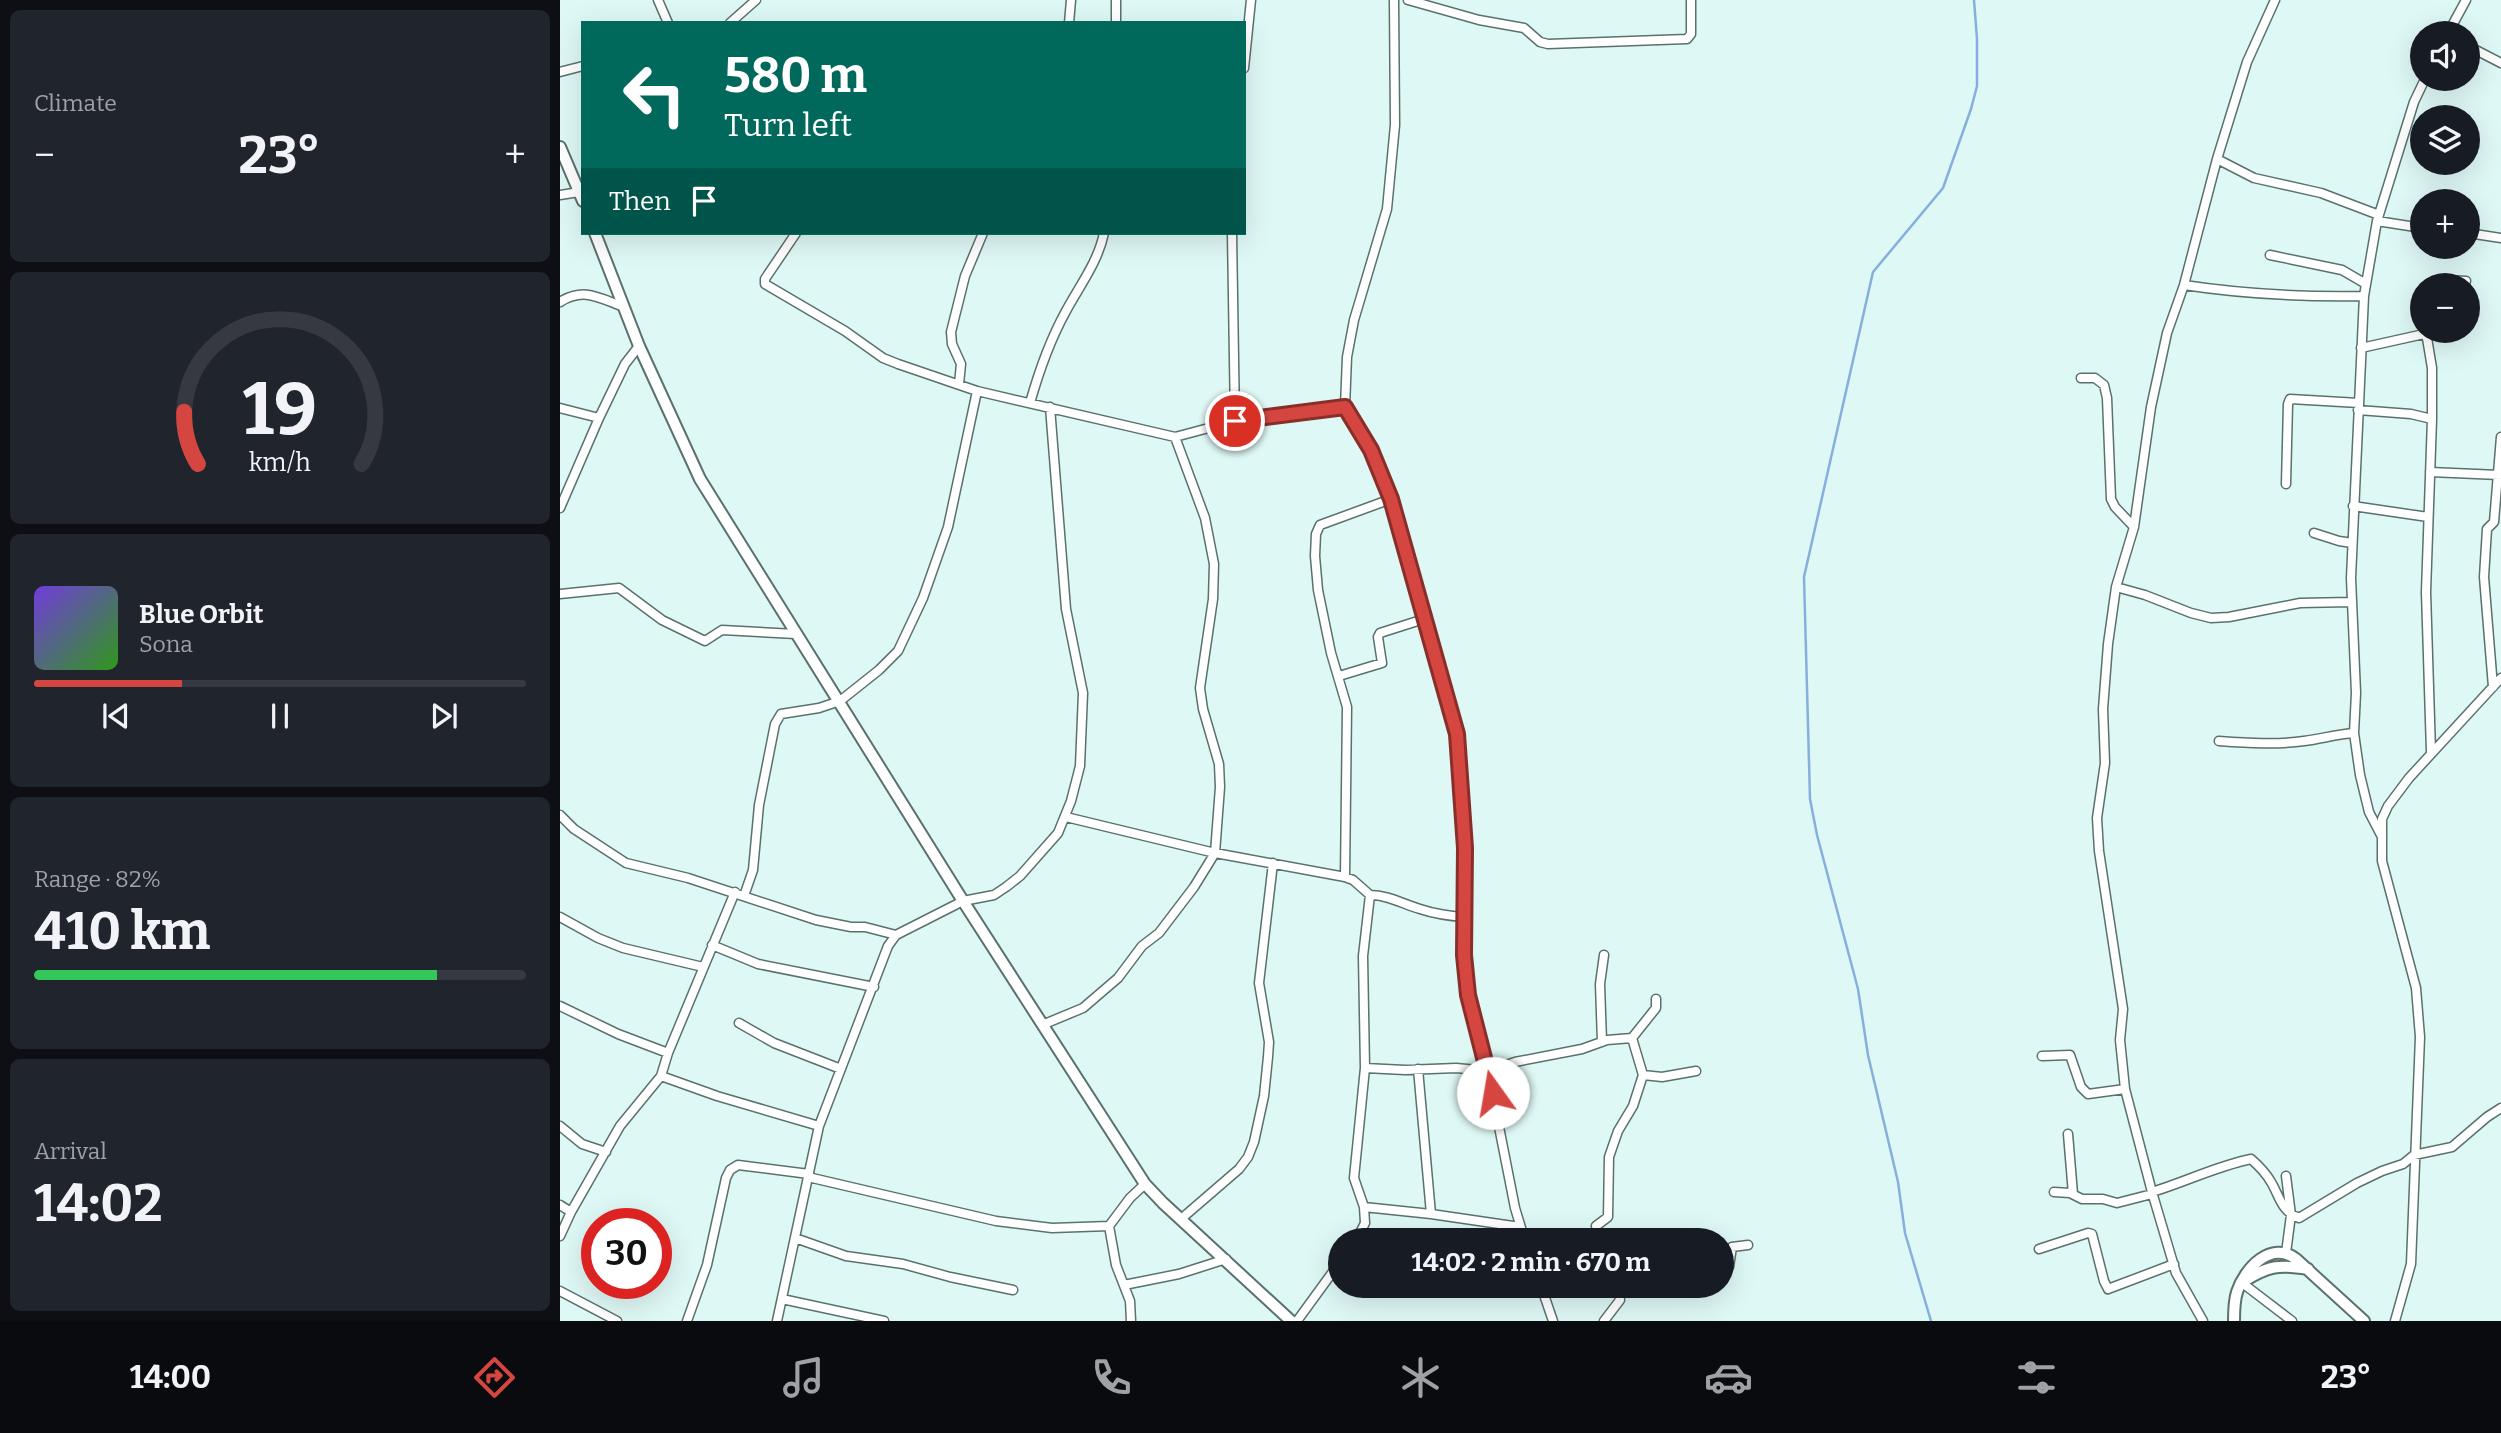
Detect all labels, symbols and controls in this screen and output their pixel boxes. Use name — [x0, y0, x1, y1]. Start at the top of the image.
map controls — [2410, 21, 2480, 343]
button: sound — [2410, 21, 2480, 91]
text: 580 m — [724, 46, 867, 105]
icon: left — [609, 49, 700, 140]
text: Climate — [34, 89, 117, 117]
button: layers — [2410, 105, 2480, 175]
text: Turn left — [724, 106, 852, 144]
text: 23° — [239, 124, 321, 187]
text: − — [34, 132, 55, 178]
text: + — [504, 132, 526, 178]
icon: arrive — [685, 182, 723, 220]
text: Then — [609, 186, 671, 217]
button: + — [2410, 189, 2480, 259]
button: − — [2410, 273, 2480, 343]
text: 19 — [243, 367, 317, 454]
pin — [1205, 391, 1265, 451]
icon: arrive — [1216, 402, 1254, 440]
text: km/h — [249, 448, 311, 478]
text: Blue Orbit — [139, 599, 263, 630]
text: Sona — [139, 630, 193, 658]
icon: previous — [97, 697, 135, 735]
icon: pause — [261, 697, 299, 735]
icon: next — [425, 697, 463, 735]
text: Range · 82% — [34, 865, 161, 893]
text: 410 km — [34, 900, 210, 963]
position arrow — [1456, 1056, 1530, 1130]
text: Arrival — [34, 1137, 107, 1165]
text: 14:02 — [34, 1172, 163, 1235]
speed limit sign: 30 — [581, 1208, 672, 1299]
text: 14:02 · 2 min · 670 m — [1412, 1247, 1650, 1278]
icon: directions — [470, 1353, 519, 1402]
icon: music — [779, 1353, 828, 1402]
icon: phone — [1087, 1353, 1136, 1402]
icon: climate — [1396, 1353, 1445, 1402]
icon: car — [1704, 1353, 1753, 1402]
icon: filters — [2012, 1353, 2061, 1402]
text: 14:00 — [130, 1358, 211, 1396]
text: 23° — [2321, 1358, 2371, 1396]

